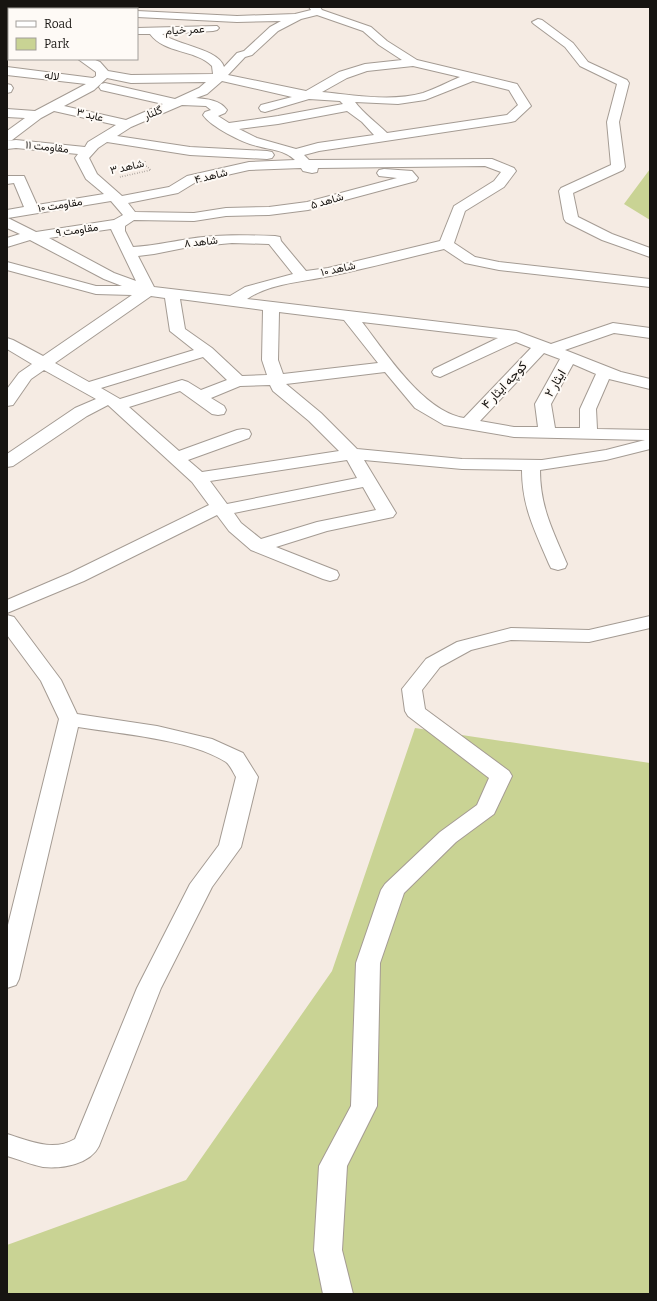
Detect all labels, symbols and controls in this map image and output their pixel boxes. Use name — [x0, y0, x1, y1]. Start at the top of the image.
legend — [8, 8, 138, 60]
text: Road — [44, 17, 72, 31]
street label: عمر خیام — [165, 22, 205, 39]
text: Park — [44, 37, 70, 51]
street label: لاله — [44, 69, 60, 83]
street label: گلنار — [141, 103, 164, 123]
street label: عابد ۳ — [75, 106, 105, 124]
street label: مقاومت ۱۱ — [25, 138, 70, 156]
street label: شاهد ۳ — [109, 157, 146, 177]
street label: شاهد ۴ — [193, 166, 229, 186]
street label: شاهد ۵ — [309, 190, 345, 212]
street label: مقاومت ۱۰ — [37, 195, 83, 215]
street label: مقاومت ۹ — [55, 221, 99, 239]
street label: شاهد ۸ — [184, 234, 219, 250]
street label: شاهد ۱۰ — [319, 259, 357, 279]
street label: کوچه ایثار ۴ — [478, 358, 531, 413]
street label: ایثار ۲ — [541, 367, 570, 400]

